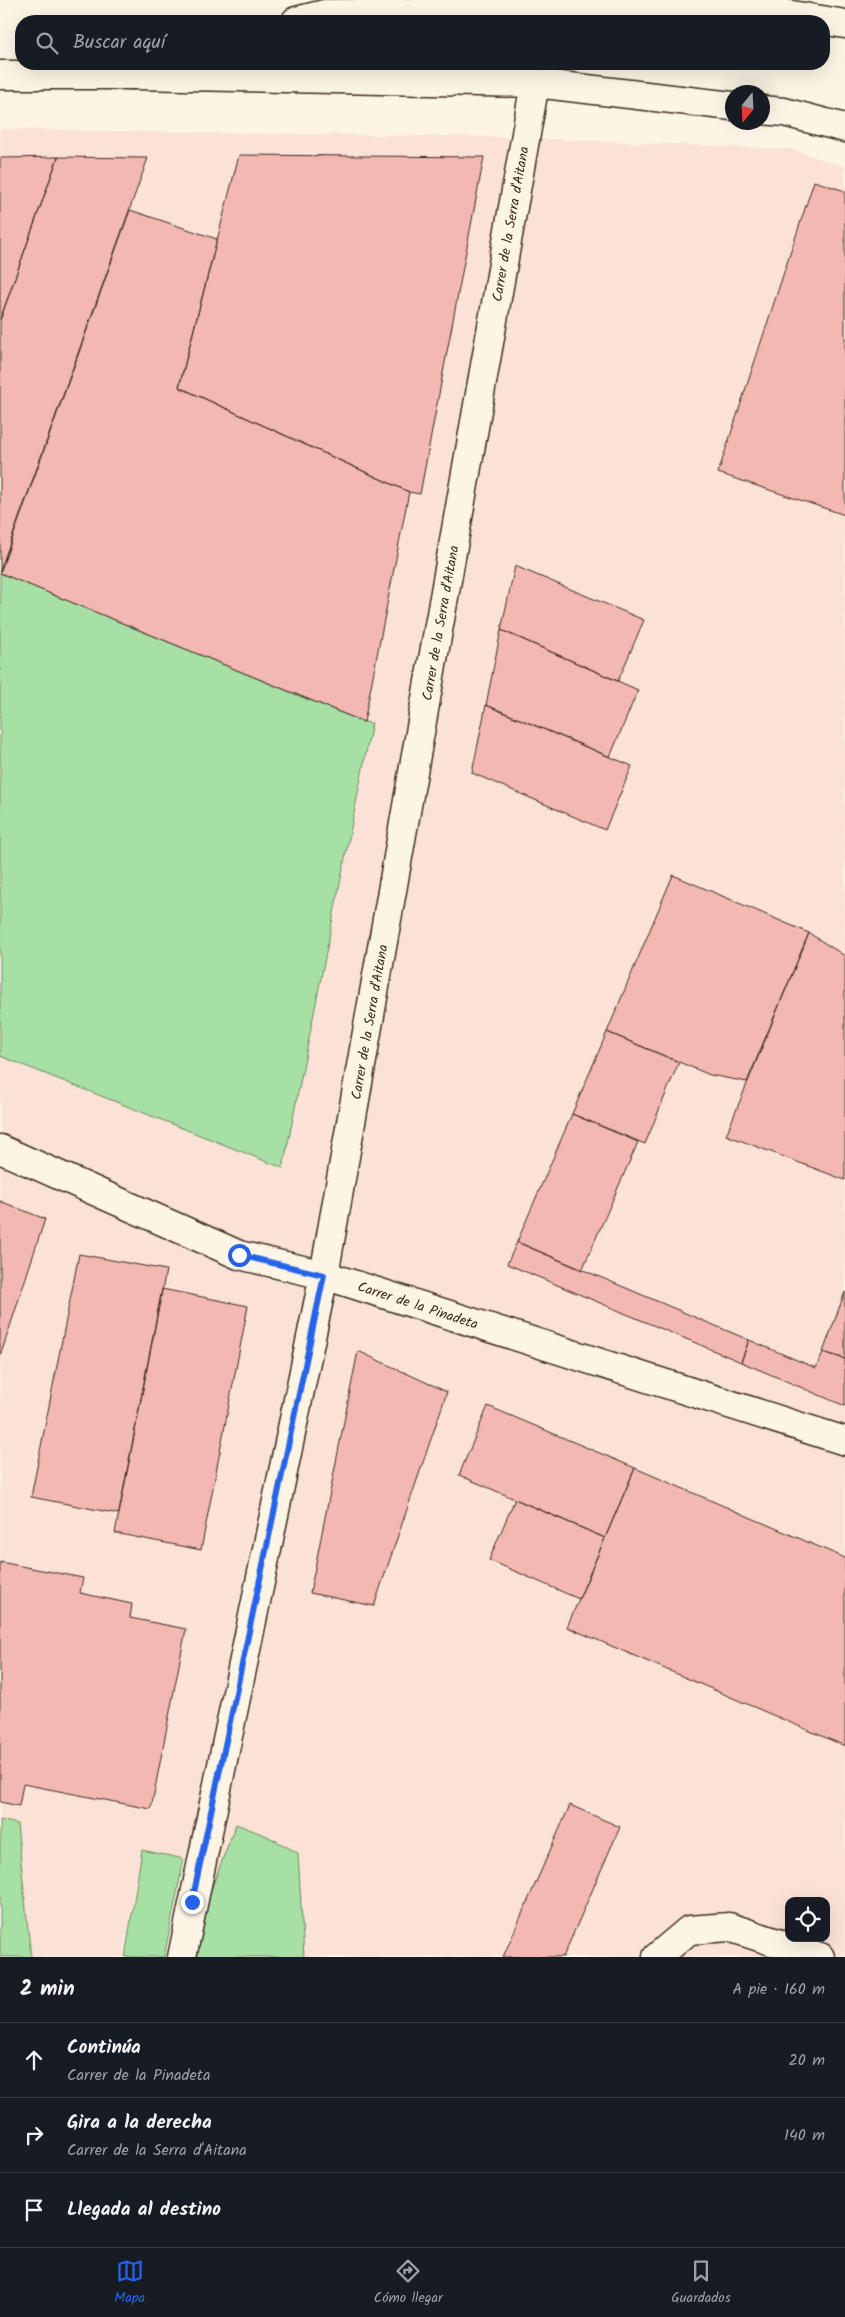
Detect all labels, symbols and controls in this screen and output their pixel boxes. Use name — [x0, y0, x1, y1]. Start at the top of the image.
search box — [15, 15, 830, 70]
text: Buscar aquí — [73, 28, 165, 58]
icon: search — [33, 29, 61, 57]
north arrow — [725, 85, 770, 130]
street label: Carrer de la Serra d'Aitana — [486, 145, 535, 304]
street label: Carrer de la Serra d'Aitana — [416, 544, 465, 703]
street label: Carrer de la Serra d'Aitana — [345, 943, 394, 1102]
route start — [228, 1244, 251, 1267]
street label: Carrer de la Pinadeta — [355, 1276, 481, 1336]
route end — [181, 1891, 204, 1914]
map controls — [785, 1897, 830, 1942]
button: locate — [785, 1897, 830, 1942]
text: 2 min — [20, 1973, 75, 2006]
text: A pie · 160 m — [733, 1977, 825, 2002]
text: Continúa — [67, 2033, 141, 2063]
icon: ahead — [20, 2046, 48, 2074]
text: 20 m — [789, 2048, 825, 2073]
text: Carrer de la Pinadeta — [67, 2063, 210, 2088]
text: Gira a la derecha — [67, 2108, 212, 2138]
icon: right — [20, 2121, 48, 2149]
text: 140 m — [784, 2123, 825, 2148]
text: Carrer de la Serra d'Aitana — [67, 2138, 247, 2163]
text: Llegada al destino — [67, 2195, 221, 2225]
icon: arrive — [20, 2196, 48, 2224]
tab: Mapa — [114, 2257, 145, 2309]
tab: Cómo llegar — [374, 2257, 443, 2309]
tab: Guardados — [671, 2257, 731, 2309]

